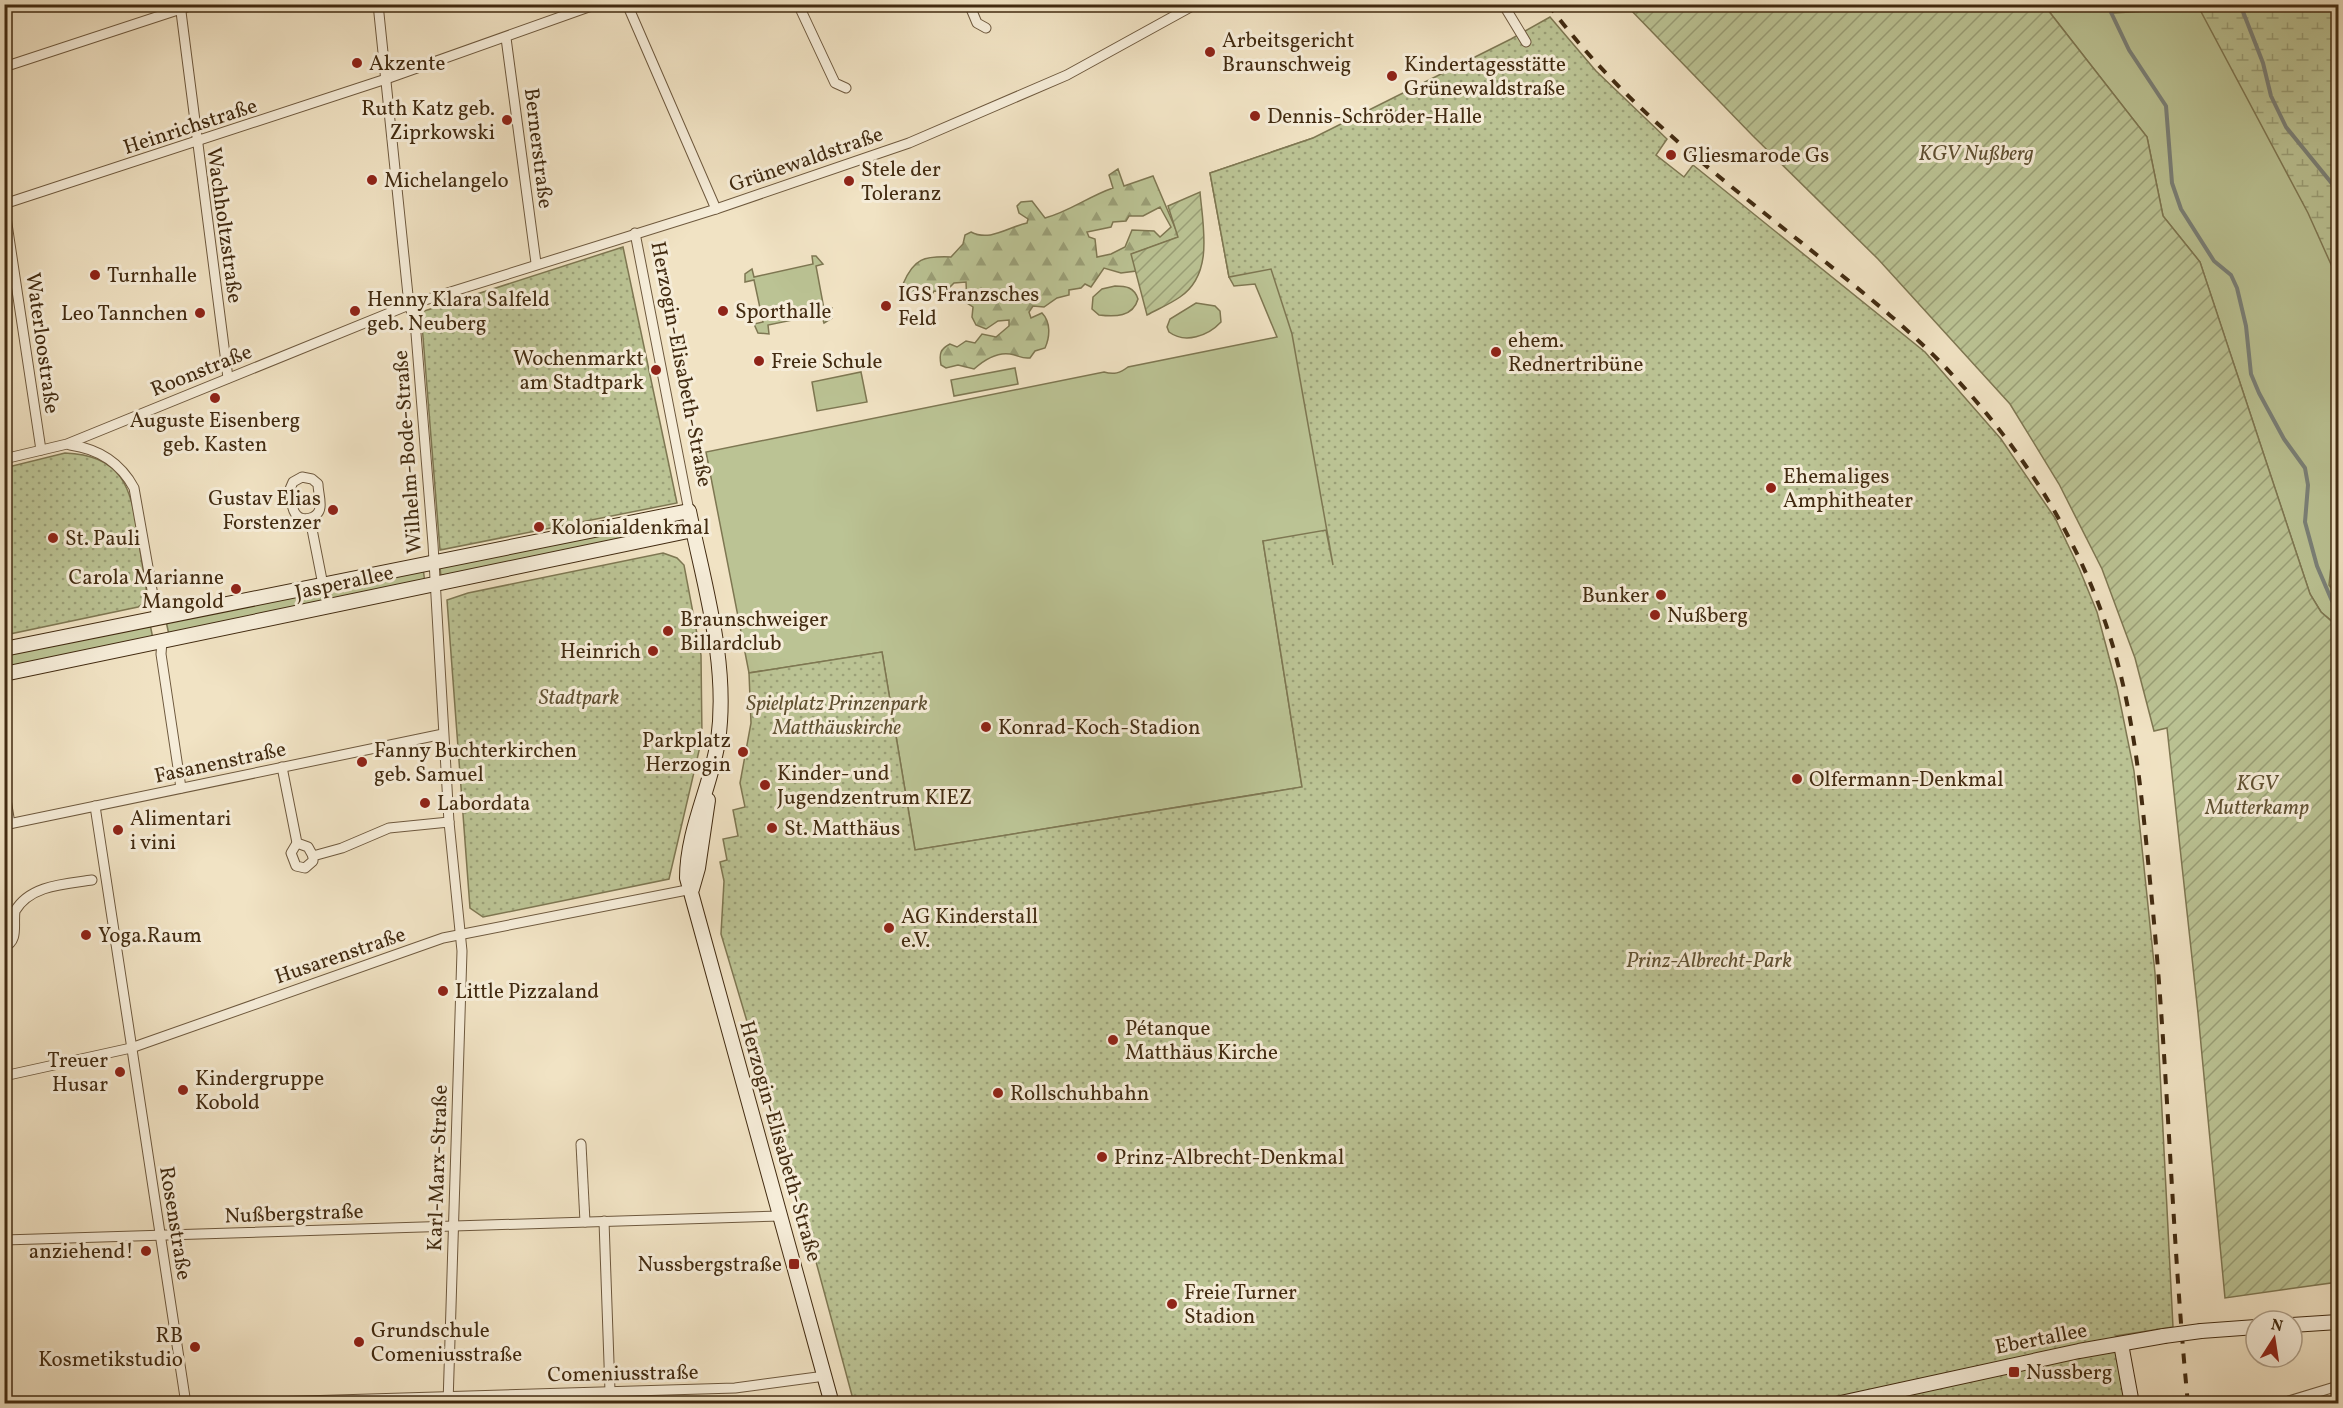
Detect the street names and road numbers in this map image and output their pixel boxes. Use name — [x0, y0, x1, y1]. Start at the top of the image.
street label: Bernerstraße — [516, 86, 559, 210]
street label: Heinrichstraße — [120, 92, 261, 163]
street label: Grünewaldstraße — [726, 120, 887, 200]
street label: Wachholtzstraße — [198, 145, 249, 305]
street label: Herzogin-Elisabeth-Straße — [642, 239, 719, 490]
street label: Waterloostraße — [17, 271, 66, 416]
street label: Roonstraße — [147, 338, 257, 405]
street label: Wilhelm-Bode-Straße — [387, 349, 430, 555]
street label: Jasperallee — [292, 559, 396, 608]
street label: Fasanenstraße — [152, 735, 289, 792]
street label: Husarenstraße — [271, 920, 410, 992]
street label: Herzogin-Elisabeth-Straße — [731, 1017, 828, 1265]
street label: Karl-Marx-Straße — [421, 1084, 456, 1252]
street label: Rosenstraße — [151, 1164, 198, 1282]
street label: Nußbergstraße — [224, 1198, 364, 1231]
street label: Ebertallee — [1993, 1316, 2090, 1363]
street label: Comeniusstraße — [547, 1359, 699, 1390]

